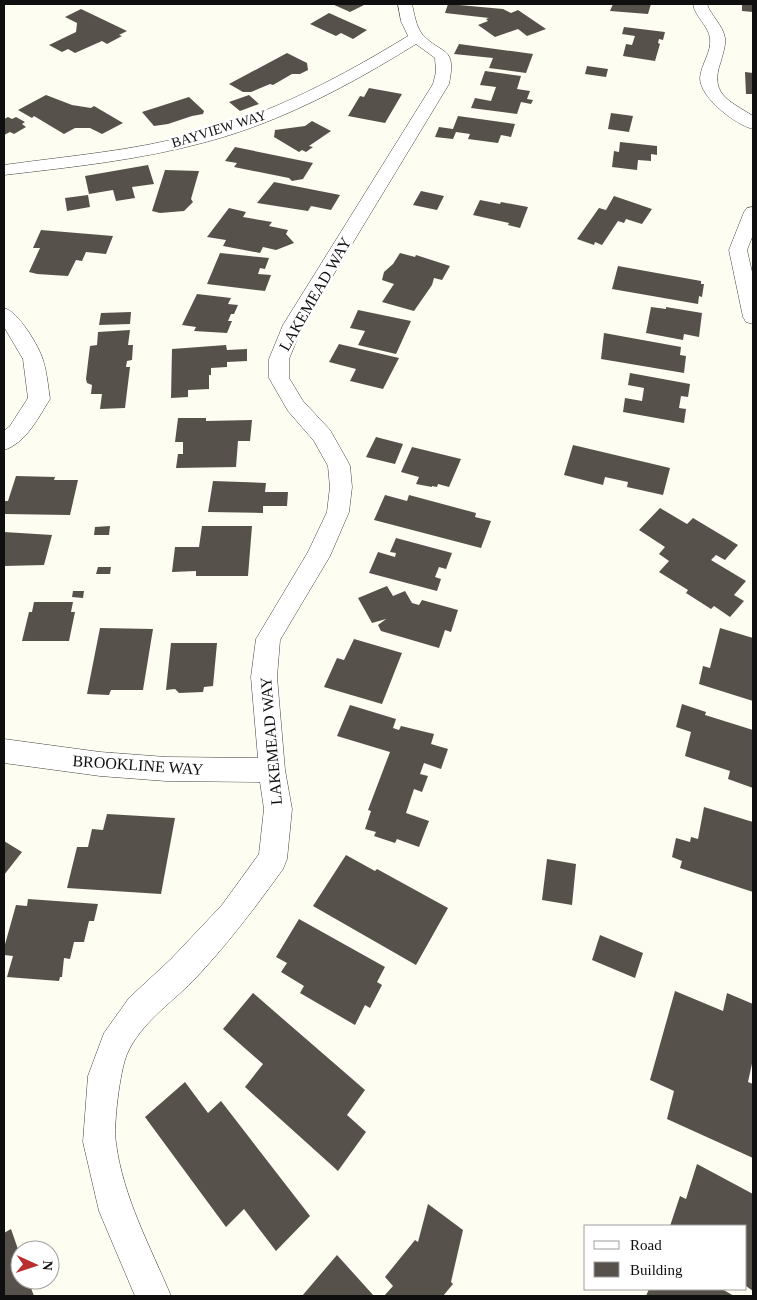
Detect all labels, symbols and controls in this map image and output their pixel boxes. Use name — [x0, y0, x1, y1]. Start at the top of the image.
street label: BAYVIEW WAY — [170, 107, 268, 151]
street label: LAKEMEAD WAY — [276, 234, 355, 354]
street label: LAKEMEAD WAY — [257, 676, 285, 806]
street label: BROOKLINE WAY — [72, 752, 204, 778]
legend — [584, 1225, 747, 1290]
text: Road — [630, 1237, 662, 1253]
north arrow — [10, 1240, 60, 1290]
text: N — [40, 1260, 55, 1271]
text: Building — [630, 1262, 683, 1278]

